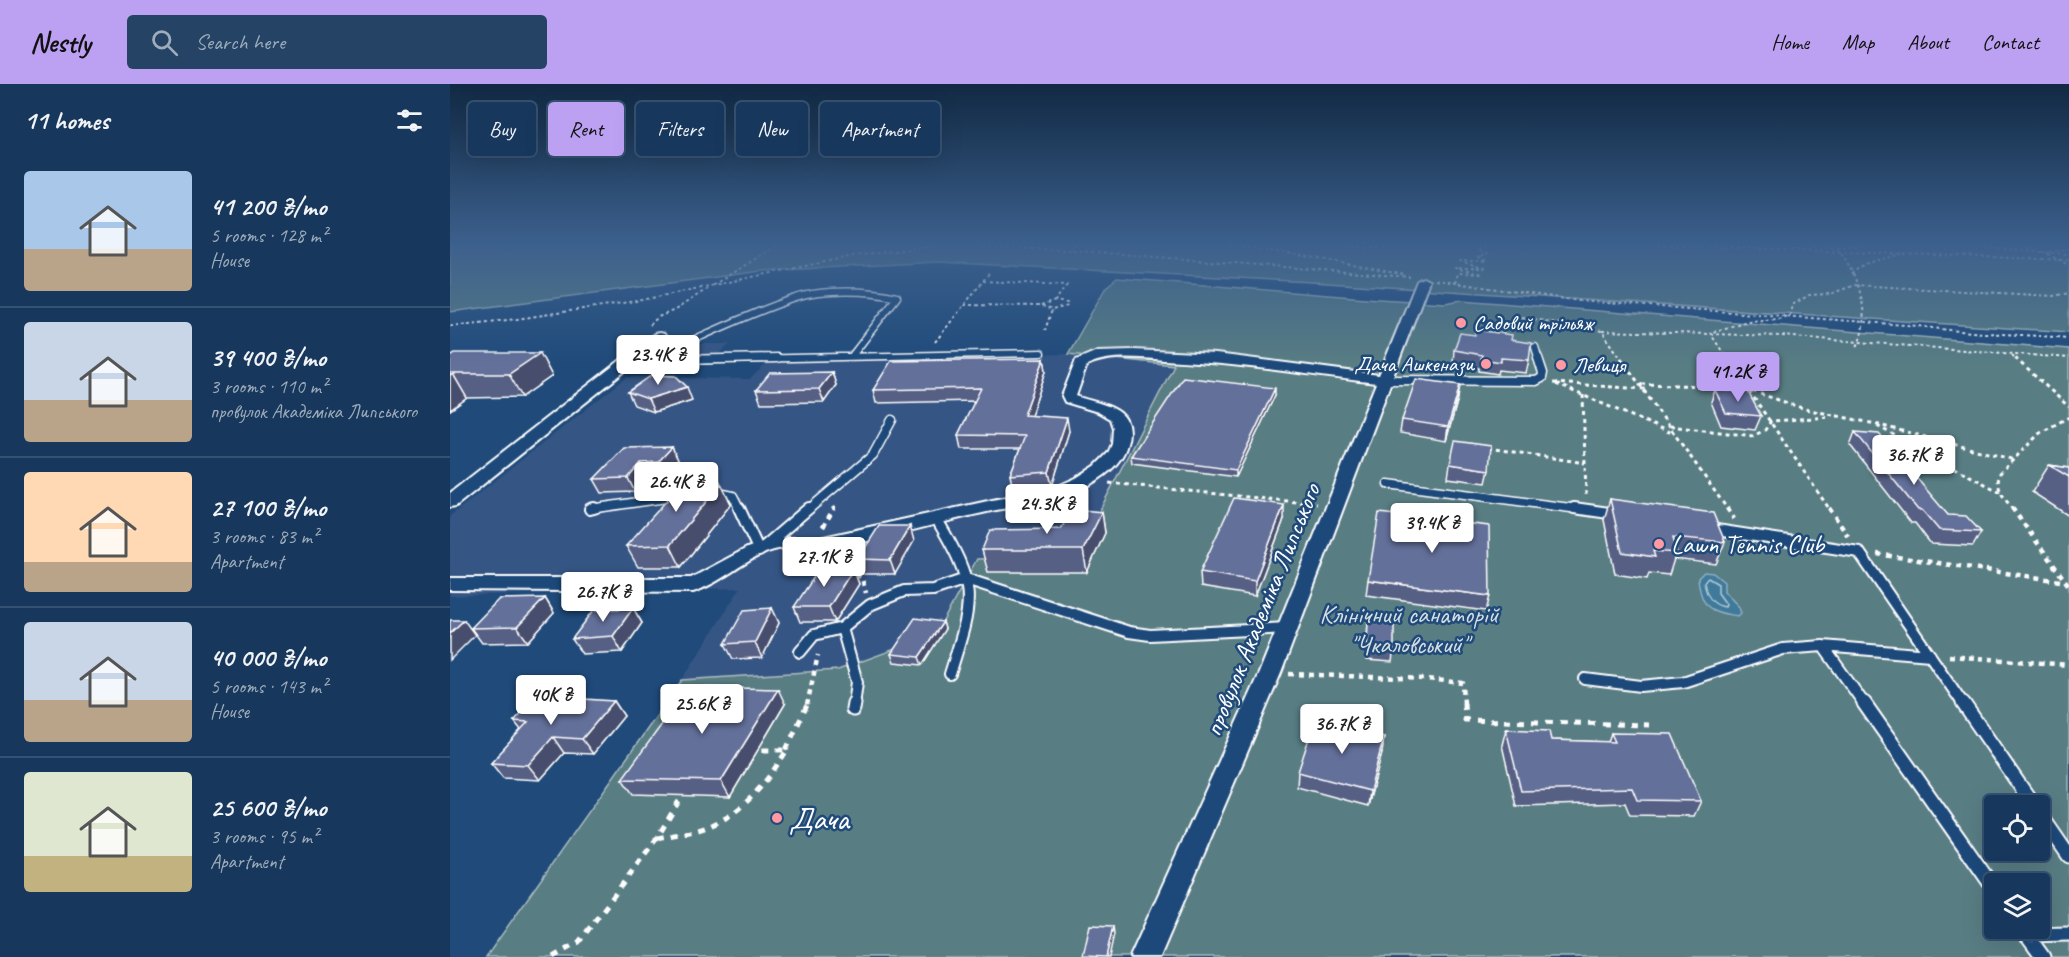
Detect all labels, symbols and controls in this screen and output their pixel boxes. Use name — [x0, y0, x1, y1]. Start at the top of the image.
search box — [127, 15, 547, 69]
text: Nestly — [30, 25, 91, 60]
icon: search — [148, 26, 181, 59]
text: Search here — [196, 28, 285, 56]
text: Home — [1771, 29, 1809, 55]
text: Map — [1842, 29, 1874, 55]
text: About — [1907, 29, 1949, 55]
text: Contact — [1982, 29, 2039, 55]
chip: Buy — [468, 102, 536, 156]
chip: Rent — [548, 102, 624, 156]
chip: Filters — [636, 102, 724, 156]
chip: New — [736, 102, 808, 156]
chip: Apartment — [820, 102, 940, 156]
text: 11 homes — [24, 104, 109, 137]
icon: filters — [393, 104, 426, 137]
text: 41 200 ₴/mo — [210, 190, 326, 223]
icon: home — [72, 195, 144, 267]
text: 5 rooms · 128 m² — [210, 223, 327, 248]
text: House — [210, 248, 249, 273]
place label: Садовий трільяж — [1473, 309, 1596, 337]
marker: Садовий трільяж — [1454, 316, 1468, 330]
pin: 23.4K ₴ — [603, 335, 713, 386]
text: 39 400 ₴/mo — [210, 341, 326, 374]
text: 23.4K ₴ — [630, 342, 686, 367]
icon: home — [72, 346, 144, 418]
place label: Дача Ашкенази — [1354, 350, 1475, 378]
place label: Левиця — [1573, 351, 1627, 379]
pin: 41.2K ₴ — [1683, 352, 1793, 403]
marker: Дача Ашкенази — [1479, 357, 1493, 371]
marker: Левиця — [1554, 358, 1568, 372]
text: 41.2K ₴ — [1710, 359, 1766, 384]
text: 3 rooms · 110 m² — [210, 374, 327, 399]
text: провулок Академіка Липського — [210, 399, 417, 424]
pin: 36.7K ₴ — [1859, 435, 1969, 486]
text: 36.7K ₴ — [1886, 442, 1942, 467]
pin: 26.4K ₴ — [621, 462, 731, 513]
text: 26.4K ₴ — [648, 469, 704, 494]
street label: провулок Академіка Липського — [1196, 477, 1328, 741]
pin: 24.3K ₴ — [992, 484, 1102, 535]
text: 27 100 ₴/mo — [210, 491, 326, 524]
text: 24.3K ₴ — [1019, 491, 1075, 516]
icon: home — [72, 496, 144, 568]
pin: 39.4K ₴ — [1377, 503, 1487, 554]
text: 39.4K ₴ — [1405, 510, 1459, 535]
text: 3 rooms · 83 m² — [210, 524, 318, 549]
place label: Lawn Tennis Club — [1671, 528, 1826, 561]
pin: 27.1K ₴ — [769, 537, 879, 588]
marker: Lawn Tennis Club — [1652, 537, 1666, 551]
text: 27.1K ₴ — [796, 544, 852, 569]
text: Apartment — [210, 549, 283, 574]
pin: 26.7K ₴ — [548, 572, 658, 623]
text: 26.7K ₴ — [575, 579, 631, 604]
park label: Клінічний санаторій "Чкаловський" — [1319, 598, 1501, 661]
text: 40 000 ₴/mo — [210, 641, 326, 674]
icon: home — [72, 646, 144, 718]
text: 5 rooms · 143 m² — [210, 674, 327, 699]
pin: 40K ₴ — [509, 675, 593, 726]
text: 40K ₴ — [530, 682, 572, 707]
pin: 25.6K ₴ — [647, 684, 757, 735]
text: 25.6K ₴ — [674, 691, 730, 716]
text: House — [210, 699, 249, 724]
pin: 36.7K ₴ — [1287, 704, 1397, 755]
text: 36.7K ₴ — [1314, 711, 1370, 736]
text: 25 600 ₴/mo — [210, 791, 326, 824]
map controls — [1984, 795, 2050, 939]
button: locate — [1984, 795, 2050, 861]
icon: home — [72, 796, 144, 868]
place label: Дача — [789, 798, 851, 839]
marker: Дача — [770, 811, 784, 825]
text: 3 rooms · 95 m² — [210, 824, 318, 849]
text: Apartment — [210, 849, 283, 874]
button: layers — [1984, 873, 2050, 939]

